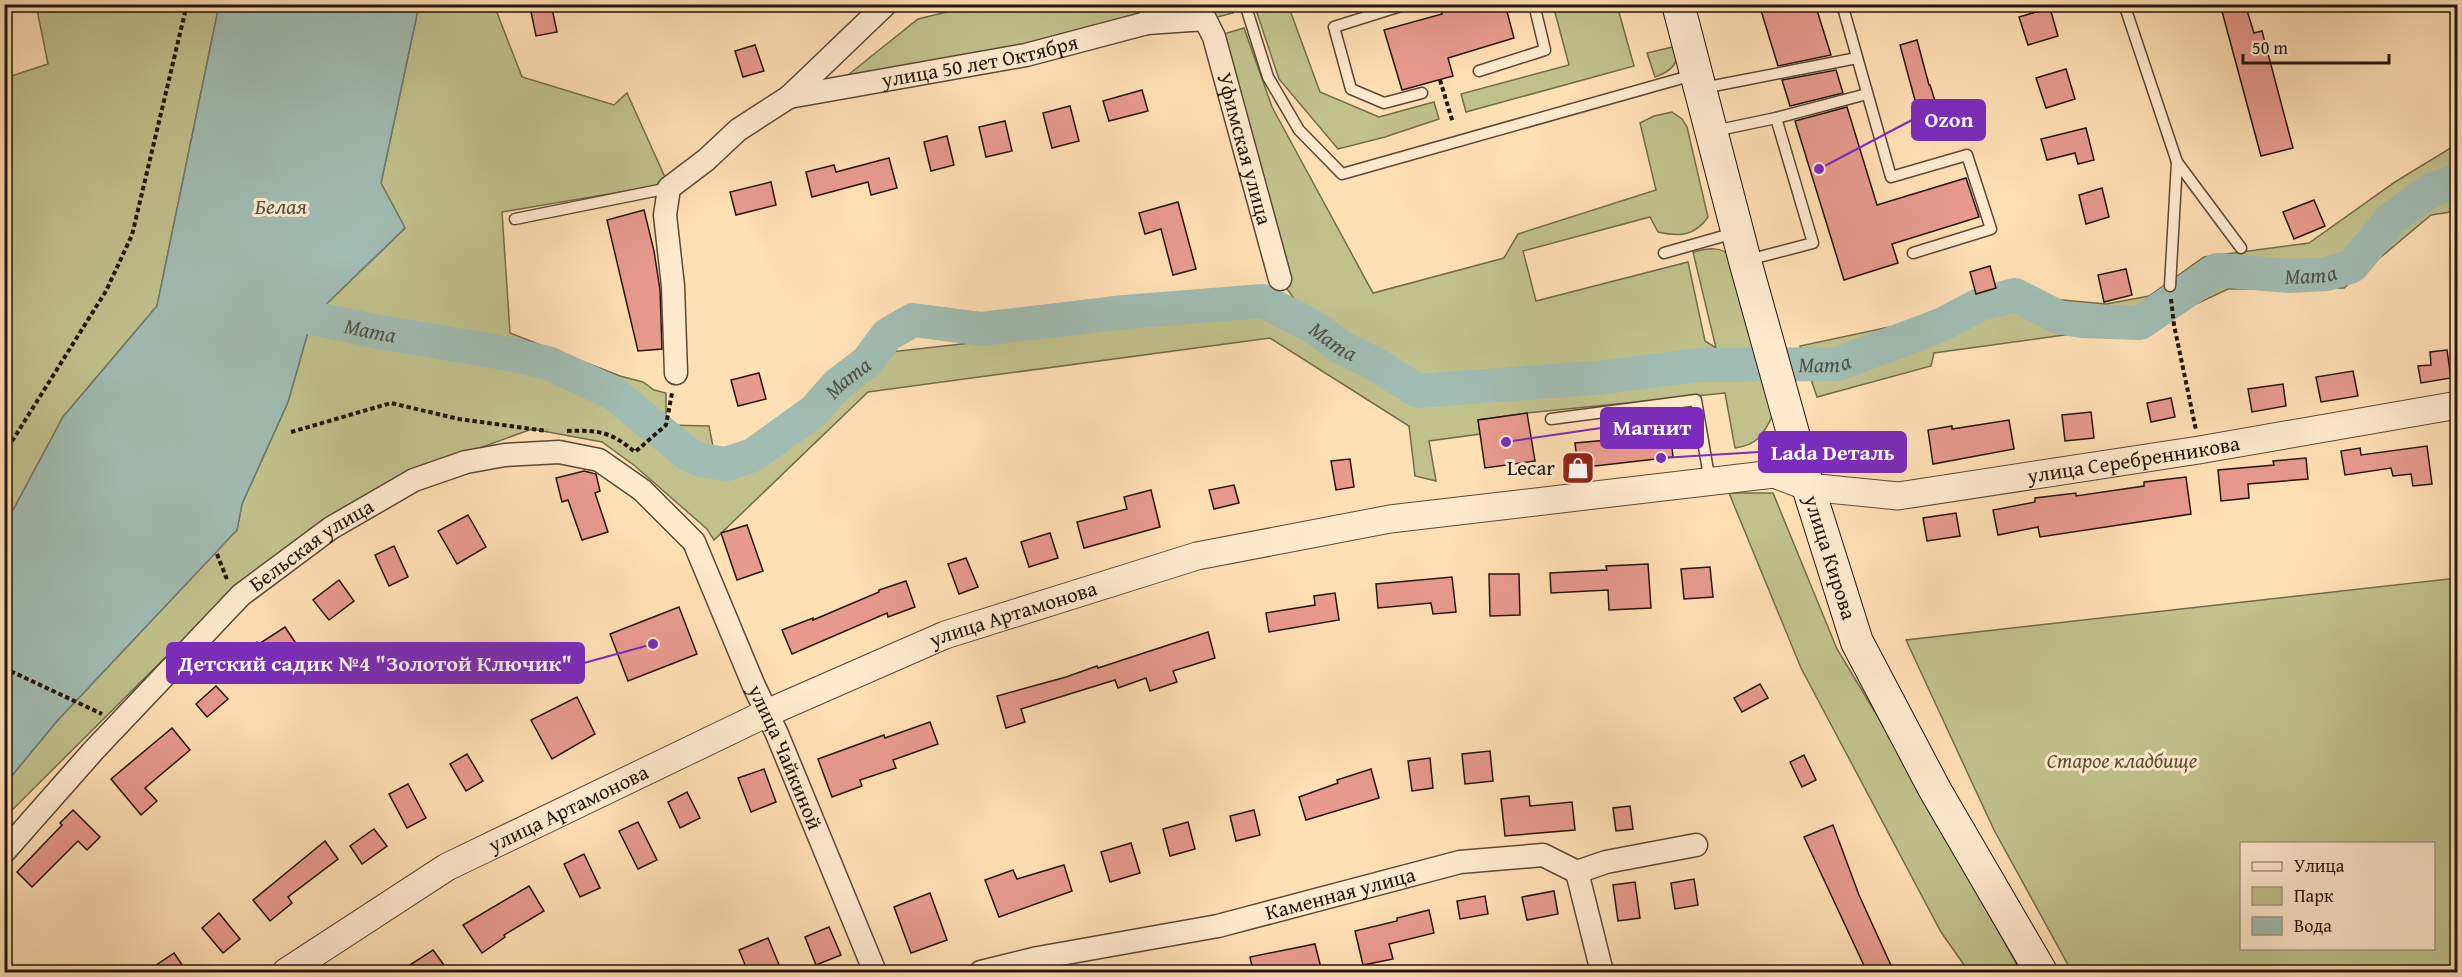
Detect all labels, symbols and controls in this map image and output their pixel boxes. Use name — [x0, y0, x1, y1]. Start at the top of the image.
street label: улица 50 лет Октября — [878, 26, 1082, 96]
scale bar — [2243, 27, 2388, 65]
text: 50 m — [2252, 34, 2288, 61]
street label: Уфимская улица — [1209, 69, 1281, 228]
callout: Ozon — [1912, 100, 1985, 140]
text: Ozon — [1924, 103, 1974, 135]
water label: Белая — [255, 190, 307, 222]
water label: Мата — [2283, 256, 2341, 292]
water label: Мата — [341, 309, 398, 351]
water label: Мата — [1303, 313, 1363, 369]
water label: Мата — [1798, 345, 1855, 380]
water label: Мата — [816, 349, 877, 406]
callout: Магнит — [1601, 408, 1703, 448]
text: Магнит — [1613, 411, 1692, 443]
street label: улица Серебренникова — [2024, 427, 2242, 491]
callout: Lada Dеталь — [1759, 432, 1906, 472]
text: Lada Dеталь — [1771, 436, 1895, 468]
shop icon: Lecar — [1560, 450, 1596, 486]
place label: Lecar — [1507, 452, 1555, 483]
street label: улица Кирова — [1796, 490, 1865, 623]
street label: Бельская улица — [242, 491, 379, 599]
street label: улица Артамонова — [923, 572, 1101, 656]
callout: Детский садик №4 "Золотой Ключик" — [167, 643, 584, 683]
text: Детский садик №4 "Золотой Ключик" — [177, 647, 572, 679]
street label: улица Чайкиной — [740, 678, 831, 834]
park label: Старое кладбище — [2047, 745, 2197, 776]
street label: улица Артамонова — [482, 756, 654, 860]
legend — [2240, 842, 2435, 950]
text: Улица — [2294, 852, 2345, 879]
street label: Каменная улица — [1262, 858, 1419, 928]
text: Парк — [2294, 882, 2334, 909]
text: Вода — [2294, 912, 2332, 939]

